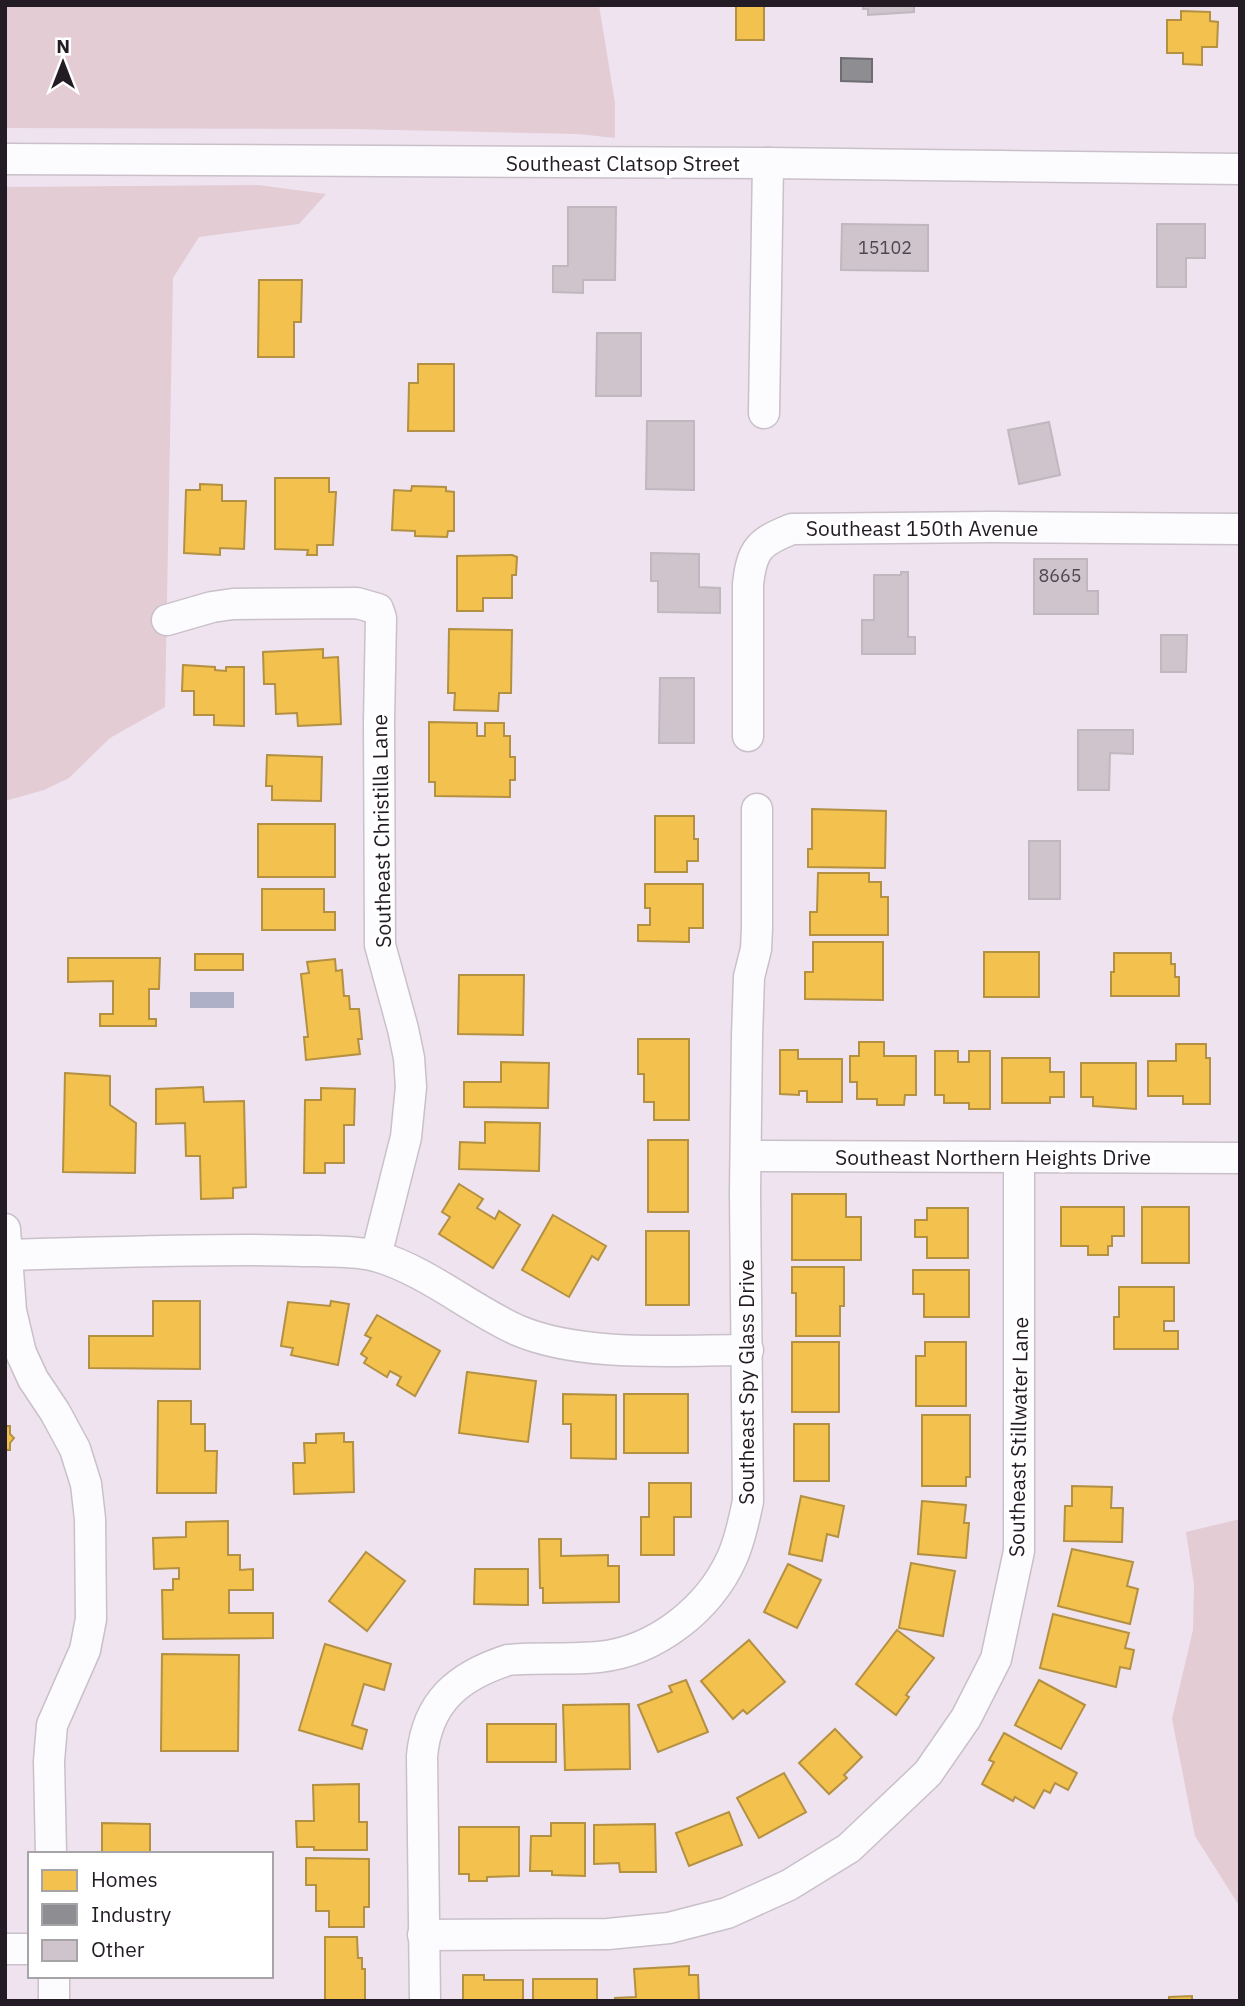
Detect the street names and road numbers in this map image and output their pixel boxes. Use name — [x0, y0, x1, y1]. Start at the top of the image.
street label: Southeast Clatsop Street — [506, 149, 740, 177]
street label: Southeast 150th Avenue — [806, 514, 1038, 542]
street label: Southeast Christilla Lane — [365, 714, 397, 948]
street label: Southeast Northern Heights Drive — [835, 1143, 1151, 1171]
street label: Southeast Spy Glass Drive — [732, 1259, 760, 1505]
street label: Southeast Stillwater Lane — [1002, 1317, 1034, 1557]

